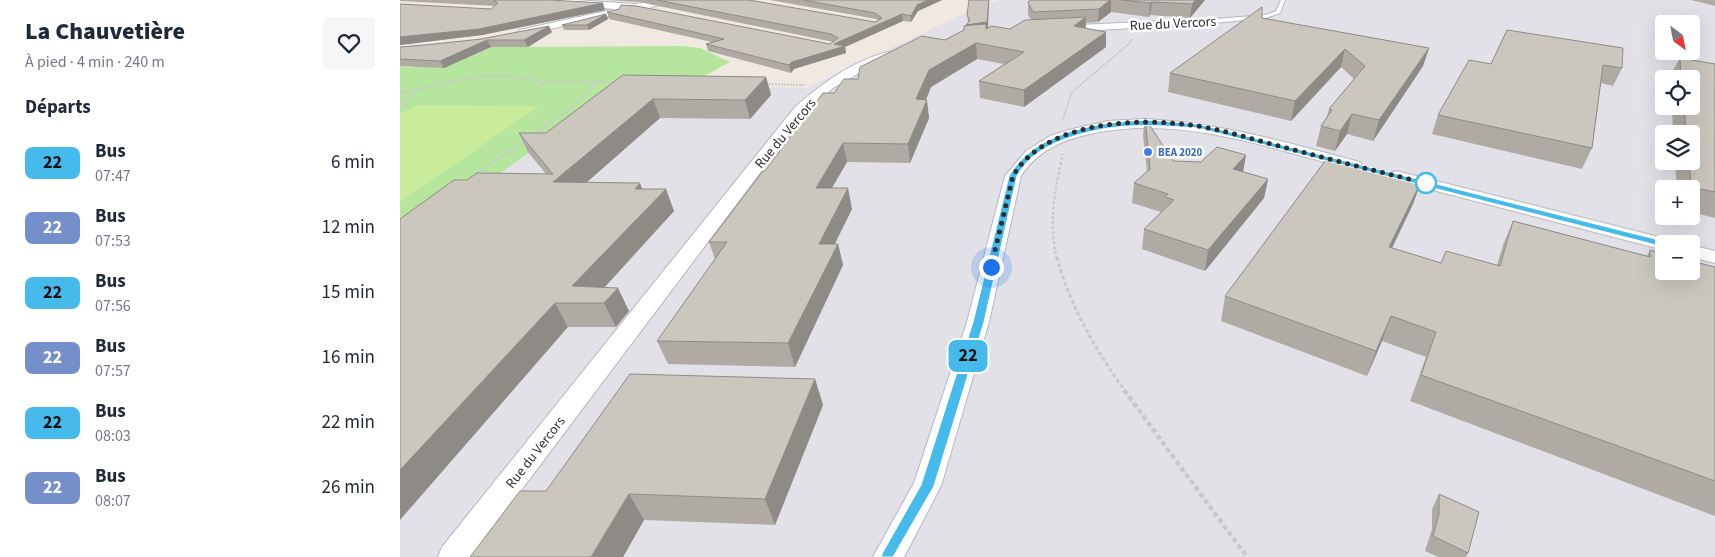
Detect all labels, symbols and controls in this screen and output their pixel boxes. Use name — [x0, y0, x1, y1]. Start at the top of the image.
street label: Rue du Vercors — [1129, 12, 1217, 36]
text: La Chauvetière — [25, 14, 185, 49]
north arrow — [1655, 15, 1700, 60]
map controls — [1655, 15, 1700, 280]
button: heart — [323, 17, 375, 69]
text: À pied · 4 min · 240 m — [25, 51, 165, 73]
button: locate — [1655, 70, 1700, 115]
text: Départs — [25, 94, 91, 121]
street label: Rue du Vercors — [750, 94, 821, 173]
button: layers — [1655, 125, 1700, 170]
text: Bus — [95, 138, 126, 165]
place label: BEA 2020 — [1158, 145, 1203, 160]
marker: BEA 2020 — [1142, 146, 1154, 158]
text: 6 min — [331, 149, 375, 176]
text: 22 — [43, 150, 62, 175]
text: 07:47 — [95, 165, 131, 187]
unlabelled marker — [1415, 172, 1437, 194]
button: + — [1655, 180, 1700, 225]
text: Bus — [95, 203, 126, 230]
text: 12 min — [321, 214, 375, 241]
text: 22 — [43, 215, 62, 240]
text: 07:53 — [95, 230, 131, 252]
button: − — [1655, 235, 1700, 280]
your location — [979, 255, 1004, 280]
text: Bus — [95, 268, 126, 295]
text: 15 min — [321, 279, 375, 306]
text: 22 — [43, 280, 62, 305]
text: 07:56 — [95, 295, 131, 317]
text: Bus — [95, 333, 126, 360]
line badge: 22 — [946, 340, 990, 372]
text: 22 — [958, 343, 978, 368]
text: 16 min — [321, 344, 375, 371]
text: 22 — [43, 345, 62, 370]
text: 07:57 — [95, 360, 131, 382]
text: Bus — [95, 398, 126, 425]
text: 22 min — [321, 409, 375, 436]
text: 22 — [43, 410, 62, 435]
street label: Rue du Vercors — [501, 412, 570, 493]
text: 08:03 — [95, 425, 131, 447]
text: Bus — [95, 463, 126, 490]
text: 26 min — [321, 474, 375, 501]
text: 22 — [43, 475, 62, 500]
text: 08:07 — [95, 490, 131, 512]

